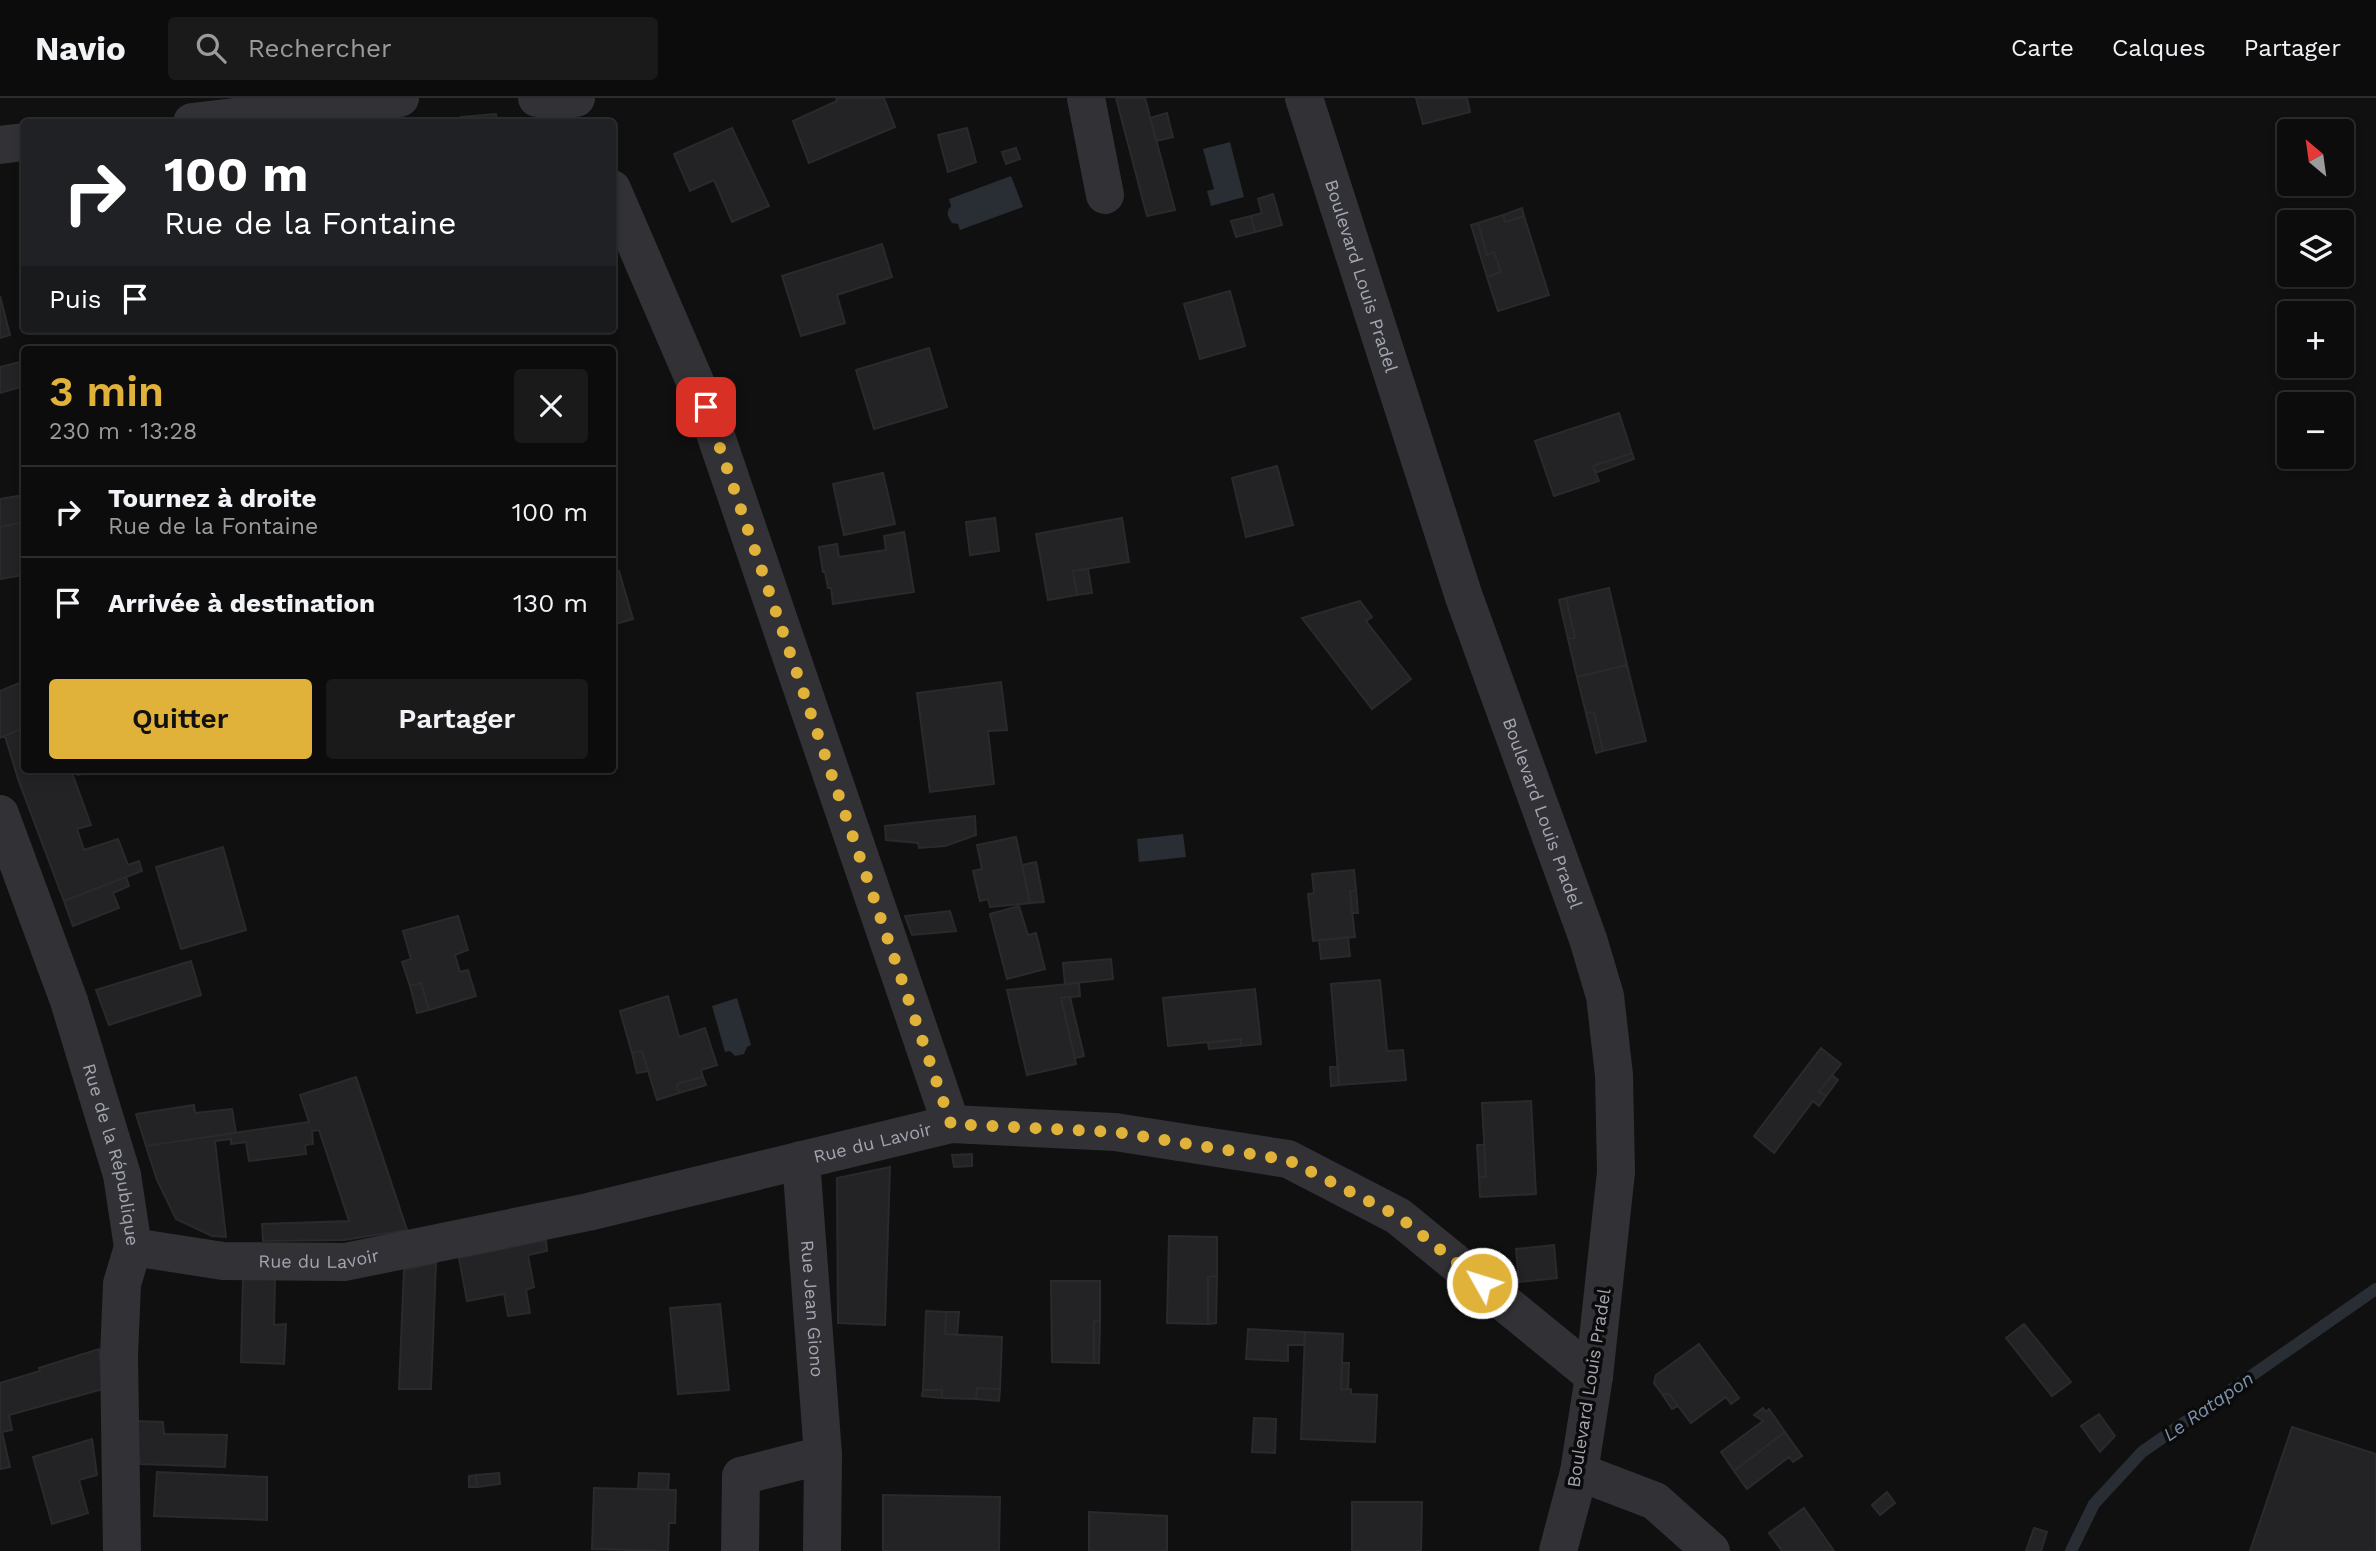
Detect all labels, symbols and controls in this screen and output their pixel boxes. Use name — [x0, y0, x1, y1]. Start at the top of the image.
search box — [168, 17, 658, 80]
text: Navio — [35, 29, 126, 68]
icon: search — [192, 29, 230, 67]
text: Rechercher — [248, 33, 392, 63]
text: Carte — [2011, 34, 2074, 62]
text: Calques — [2112, 34, 2206, 62]
text: Partager — [2244, 34, 2341, 62]
north arrow — [2277, 119, 2354, 196]
map controls — [2277, 119, 2354, 469]
text: 100 m — [164, 145, 308, 203]
icon: right — [49, 147, 140, 238]
street label: Boulevard Louis Pradel — [1321, 177, 1402, 376]
text: Rue de la Fontaine — [164, 204, 456, 242]
button: layers — [2277, 210, 2354, 287]
icon: arrive — [116, 280, 154, 318]
text: Puis — [49, 284, 102, 314]
button: + — [2277, 301, 2354, 378]
text: 3 min — [49, 367, 164, 416]
button: close — [514, 369, 588, 443]
pin — [676, 377, 736, 437]
icon: arrive — [687, 388, 725, 426]
button: − — [2277, 392, 2354, 469]
text: 230 m · 13:28 — [49, 418, 197, 445]
text: Tournez à droite — [108, 483, 317, 513]
icon: right — [49, 493, 87, 531]
text: 100 m — [512, 497, 588, 527]
text: Rue de la Fontaine — [108, 513, 318, 540]
icon: arrive — [49, 584, 87, 622]
text: Arrivée à destination — [108, 588, 375, 618]
text: 130 m — [513, 588, 588, 618]
button: Quitter — [49, 679, 312, 759]
button: Partager — [326, 679, 588, 759]
street label: Boulevard Louis Pradel — [1499, 715, 1587, 912]
street label: Rue de la République — [79, 1061, 144, 1247]
street label: Rue du Lavoir — [811, 1118, 934, 1167]
street label: Rue Jean Giono — [797, 1239, 828, 1378]
street label: Rue du Lavoir — [258, 1244, 381, 1272]
position arrow — [1445, 1246, 1519, 1320]
street label: Boulevard Louis Pradel — [1562, 1286, 1615, 1489]
water label: Le Ratapon — [2159, 1367, 2258, 1446]

